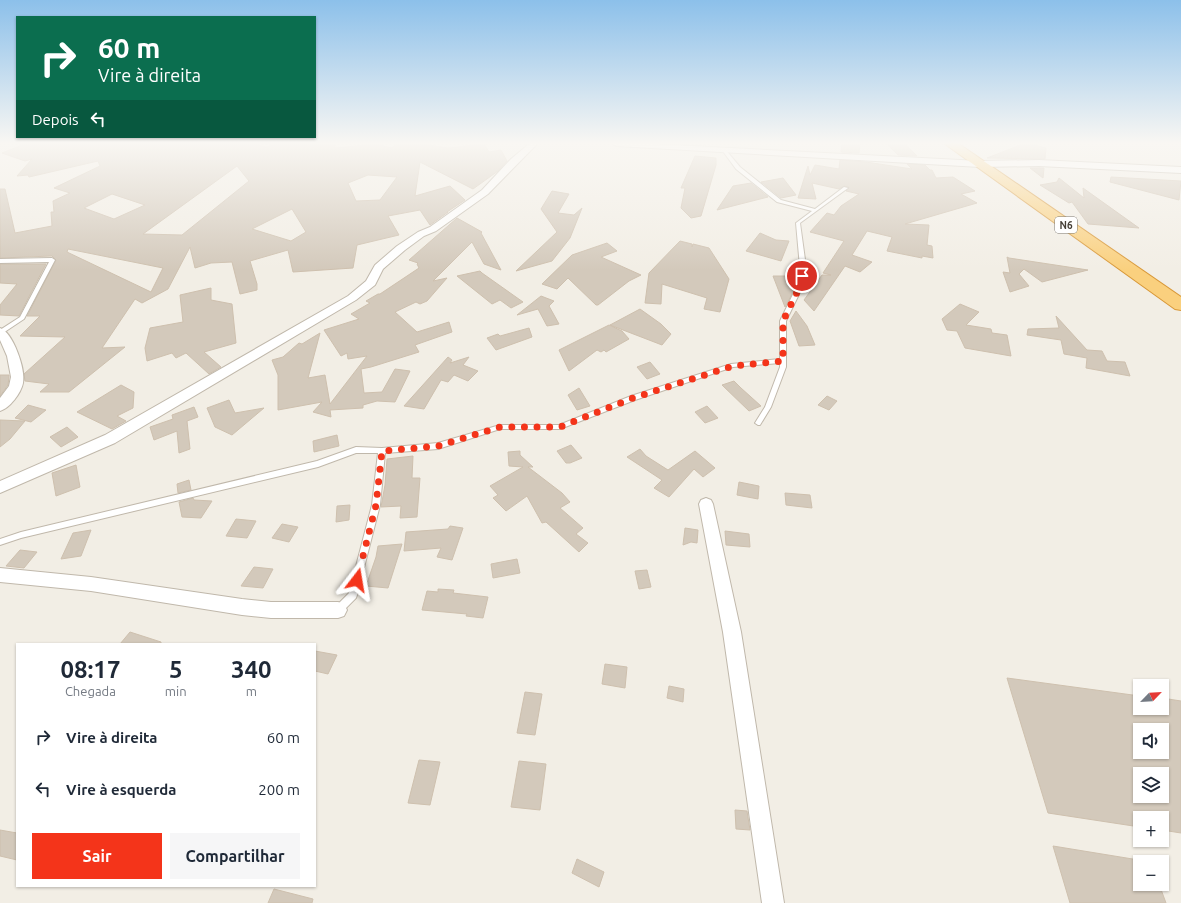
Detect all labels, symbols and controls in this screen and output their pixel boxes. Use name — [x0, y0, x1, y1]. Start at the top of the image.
icon: right — [32, 32, 84, 84]
text: 60 m — [98, 32, 160, 63]
text: Vire à direita — [98, 65, 201, 85]
icon: left — [87, 108, 109, 130]
text: Depois — [32, 111, 79, 128]
road number: N6 — [1055, 217, 1077, 233]
pin — [785, 259, 819, 293]
icon: arrive — [791, 265, 813, 287]
position arrow — [336, 559, 378, 601]
text: 08:17 — [60, 656, 120, 683]
text: 5 — [169, 656, 182, 683]
text: 340 — [231, 656, 272, 683]
north arrow — [1133, 679, 1169, 715]
map controls — [1133, 679, 1169, 891]
text: Chegada — [65, 684, 116, 698]
text: min — [165, 684, 187, 698]
text: m — [246, 684, 257, 698]
button: sound — [1133, 723, 1169, 759]
icon: right — [32, 726, 54, 748]
text: Vire à direita — [66, 729, 158, 746]
text: 60 m — [267, 729, 300, 746]
button: layers — [1133, 767, 1169, 803]
icon: left — [32, 778, 54, 800]
text: Vire à esquerda — [66, 781, 176, 798]
text: 200 m — [258, 781, 300, 798]
button: + — [1133, 811, 1169, 847]
button: Sair — [32, 833, 162, 879]
button: Compartilhar — [170, 833, 300, 879]
button: − — [1133, 855, 1169, 891]

